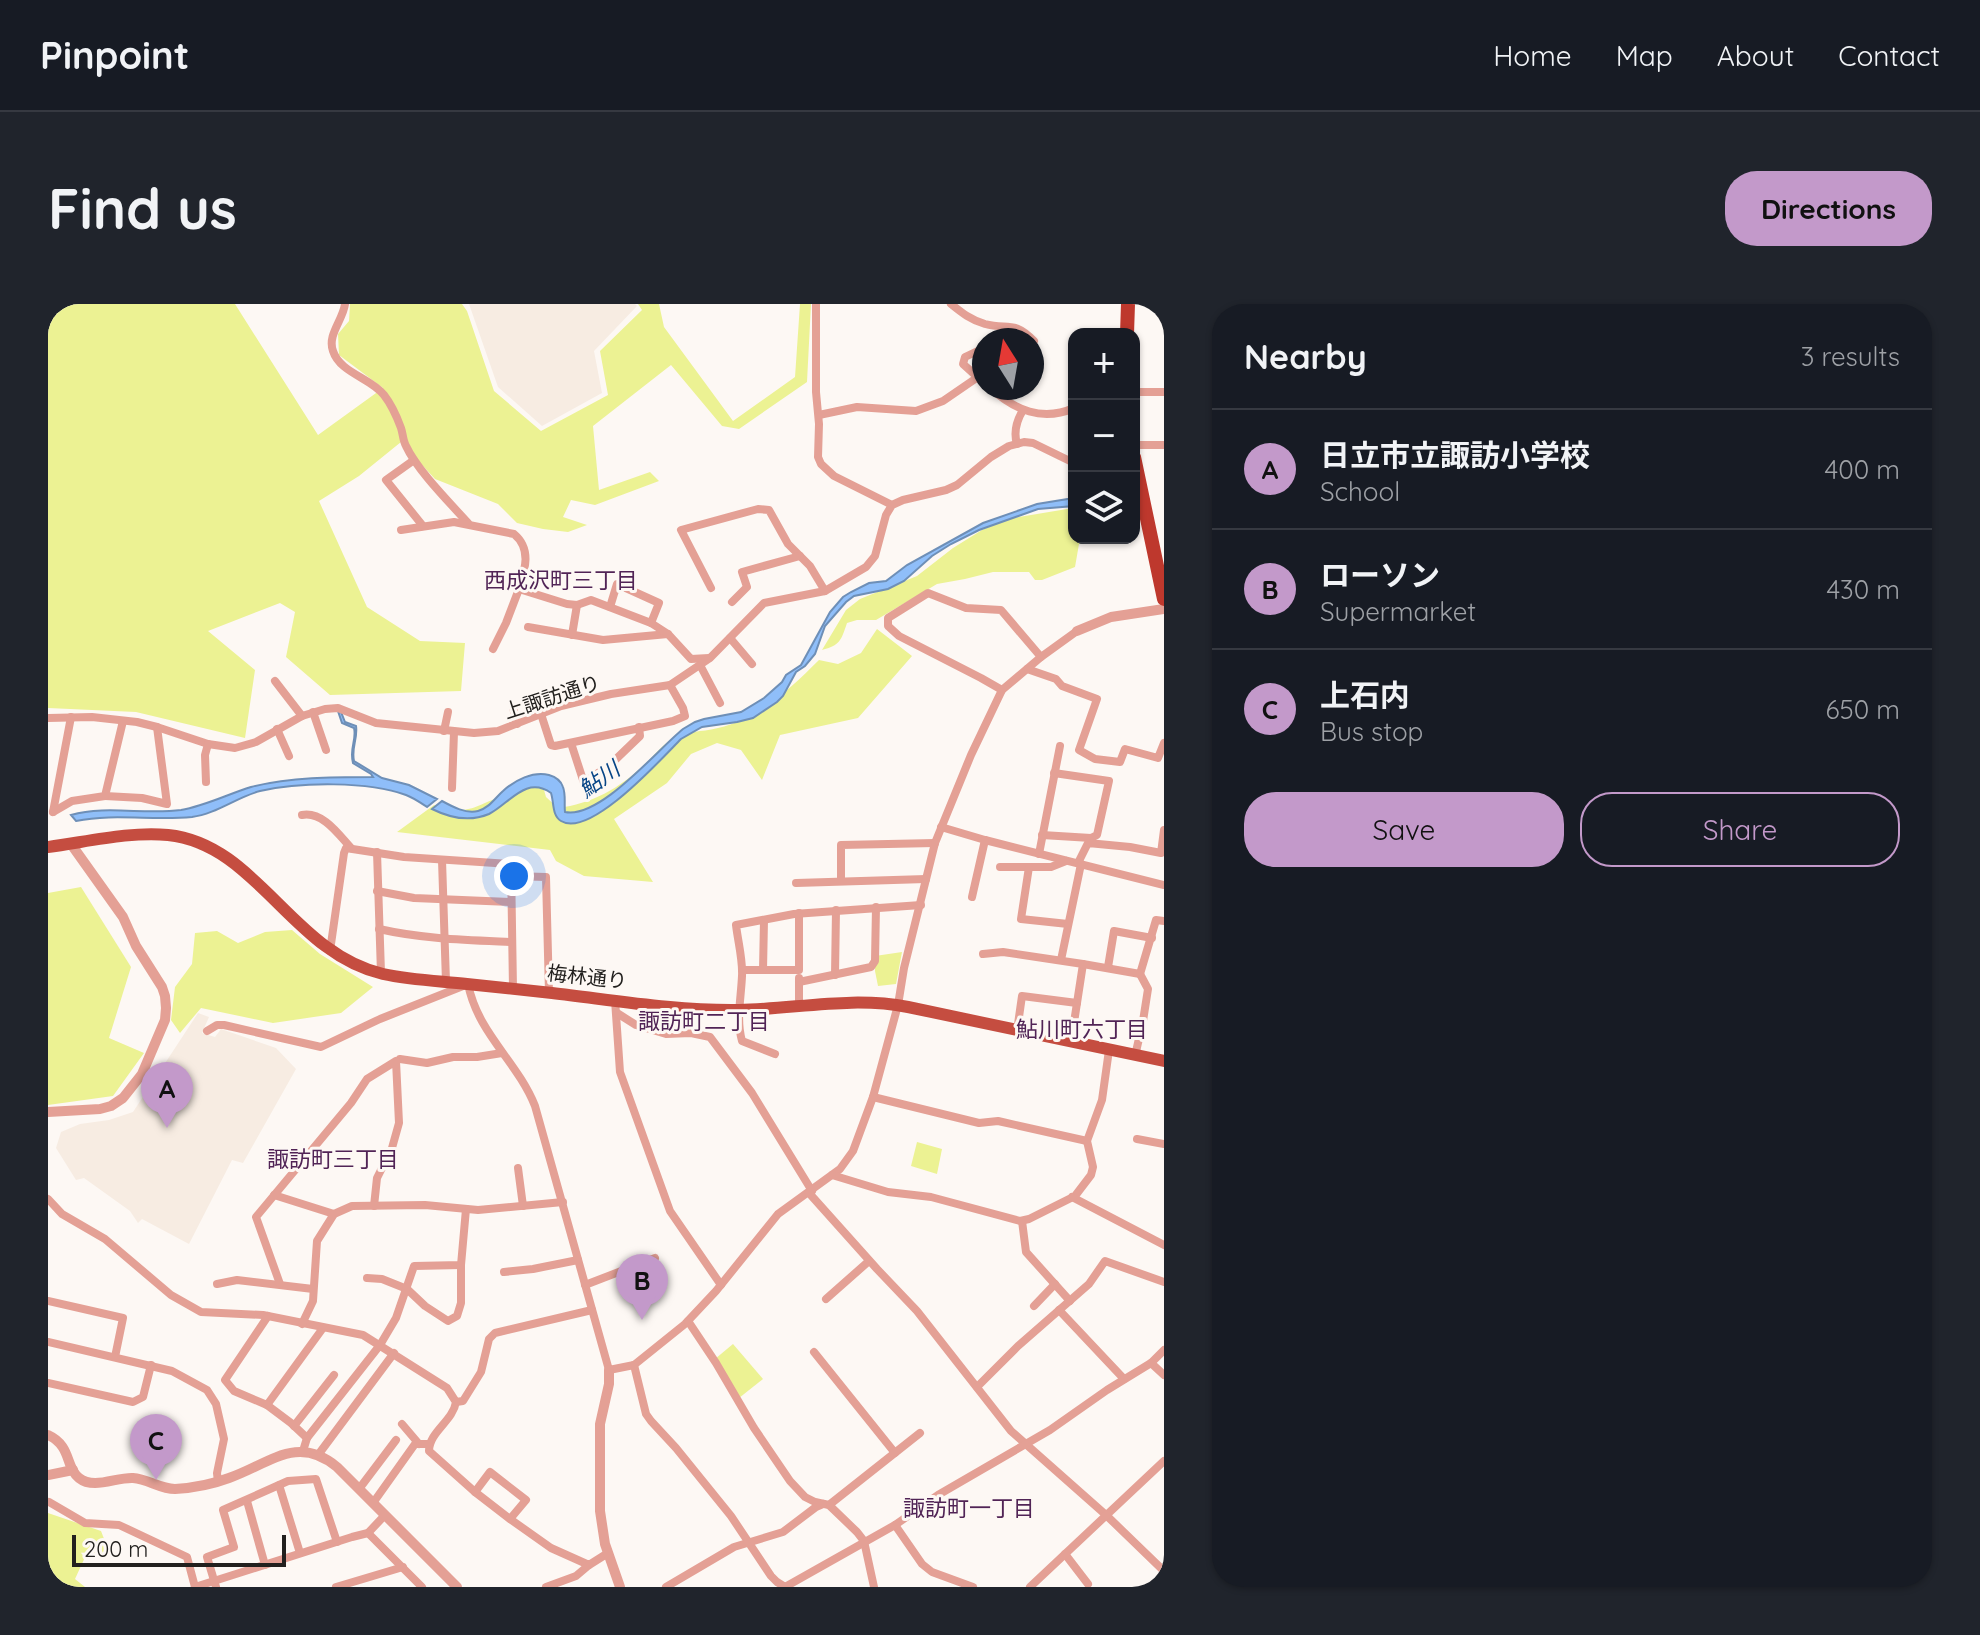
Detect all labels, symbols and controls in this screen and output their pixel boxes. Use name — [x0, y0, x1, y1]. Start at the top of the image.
text: Pinpoint — [40, 31, 189, 79]
text: Home — [1493, 38, 1572, 73]
text: Map — [1616, 38, 1673, 73]
text: About — [1717, 38, 1794, 73]
text: Contact — [1838, 38, 1940, 73]
button: Directions — [1725, 171, 1932, 246]
text: Find us — [48, 173, 237, 243]
north arrow — [972, 328, 1044, 400]
map controls — [1068, 328, 1140, 544]
button: + — [1068, 328, 1140, 400]
text: Nearby — [1244, 335, 1367, 378]
text: 3 results — [1801, 340, 1900, 373]
button: − — [1068, 400, 1140, 472]
text: 日立市立諏訪小学校 — [1320, 436, 1590, 474]
text: A — [1262, 453, 1278, 486]
text: 400 m — [1825, 453, 1900, 486]
button: layers — [1068, 472, 1140, 544]
text: School — [1320, 475, 1400, 508]
text: ローソン — [1320, 556, 1440, 594]
district label: 西成沢町三丁目 — [484, 566, 638, 594]
text: B — [1261, 573, 1279, 606]
text: 430 m — [1826, 573, 1900, 606]
text: Supermarket — [1320, 595, 1476, 628]
street label: 上諏訪通り — [500, 669, 603, 724]
text: 上石内 — [1320, 676, 1410, 714]
text: C — [1262, 693, 1278, 726]
text: 650 m — [1826, 693, 1900, 726]
text: Bus stop — [1320, 715, 1423, 748]
water label: 鮎川 — [573, 754, 627, 803]
button: Save — [1244, 792, 1564, 867]
button: Share — [1580, 792, 1900, 867]
your location — [494, 856, 534, 896]
street label: 梅林通り — [546, 960, 628, 993]
district label: 諏訪町二丁目 — [638, 1007, 770, 1035]
district label: 鮎川町六丁目 — [1016, 1015, 1148, 1043]
pin: A — [141, 1062, 193, 1128]
district label: 諏訪町三丁目 — [267, 1145, 399, 1173]
pin: B — [616, 1254, 668, 1320]
pin: C — [130, 1414, 182, 1480]
district label: 諏訪町一丁目 — [903, 1494, 1035, 1522]
scale bar — [72, 1531, 286, 1567]
text: 200 m — [84, 1535, 148, 1563]

